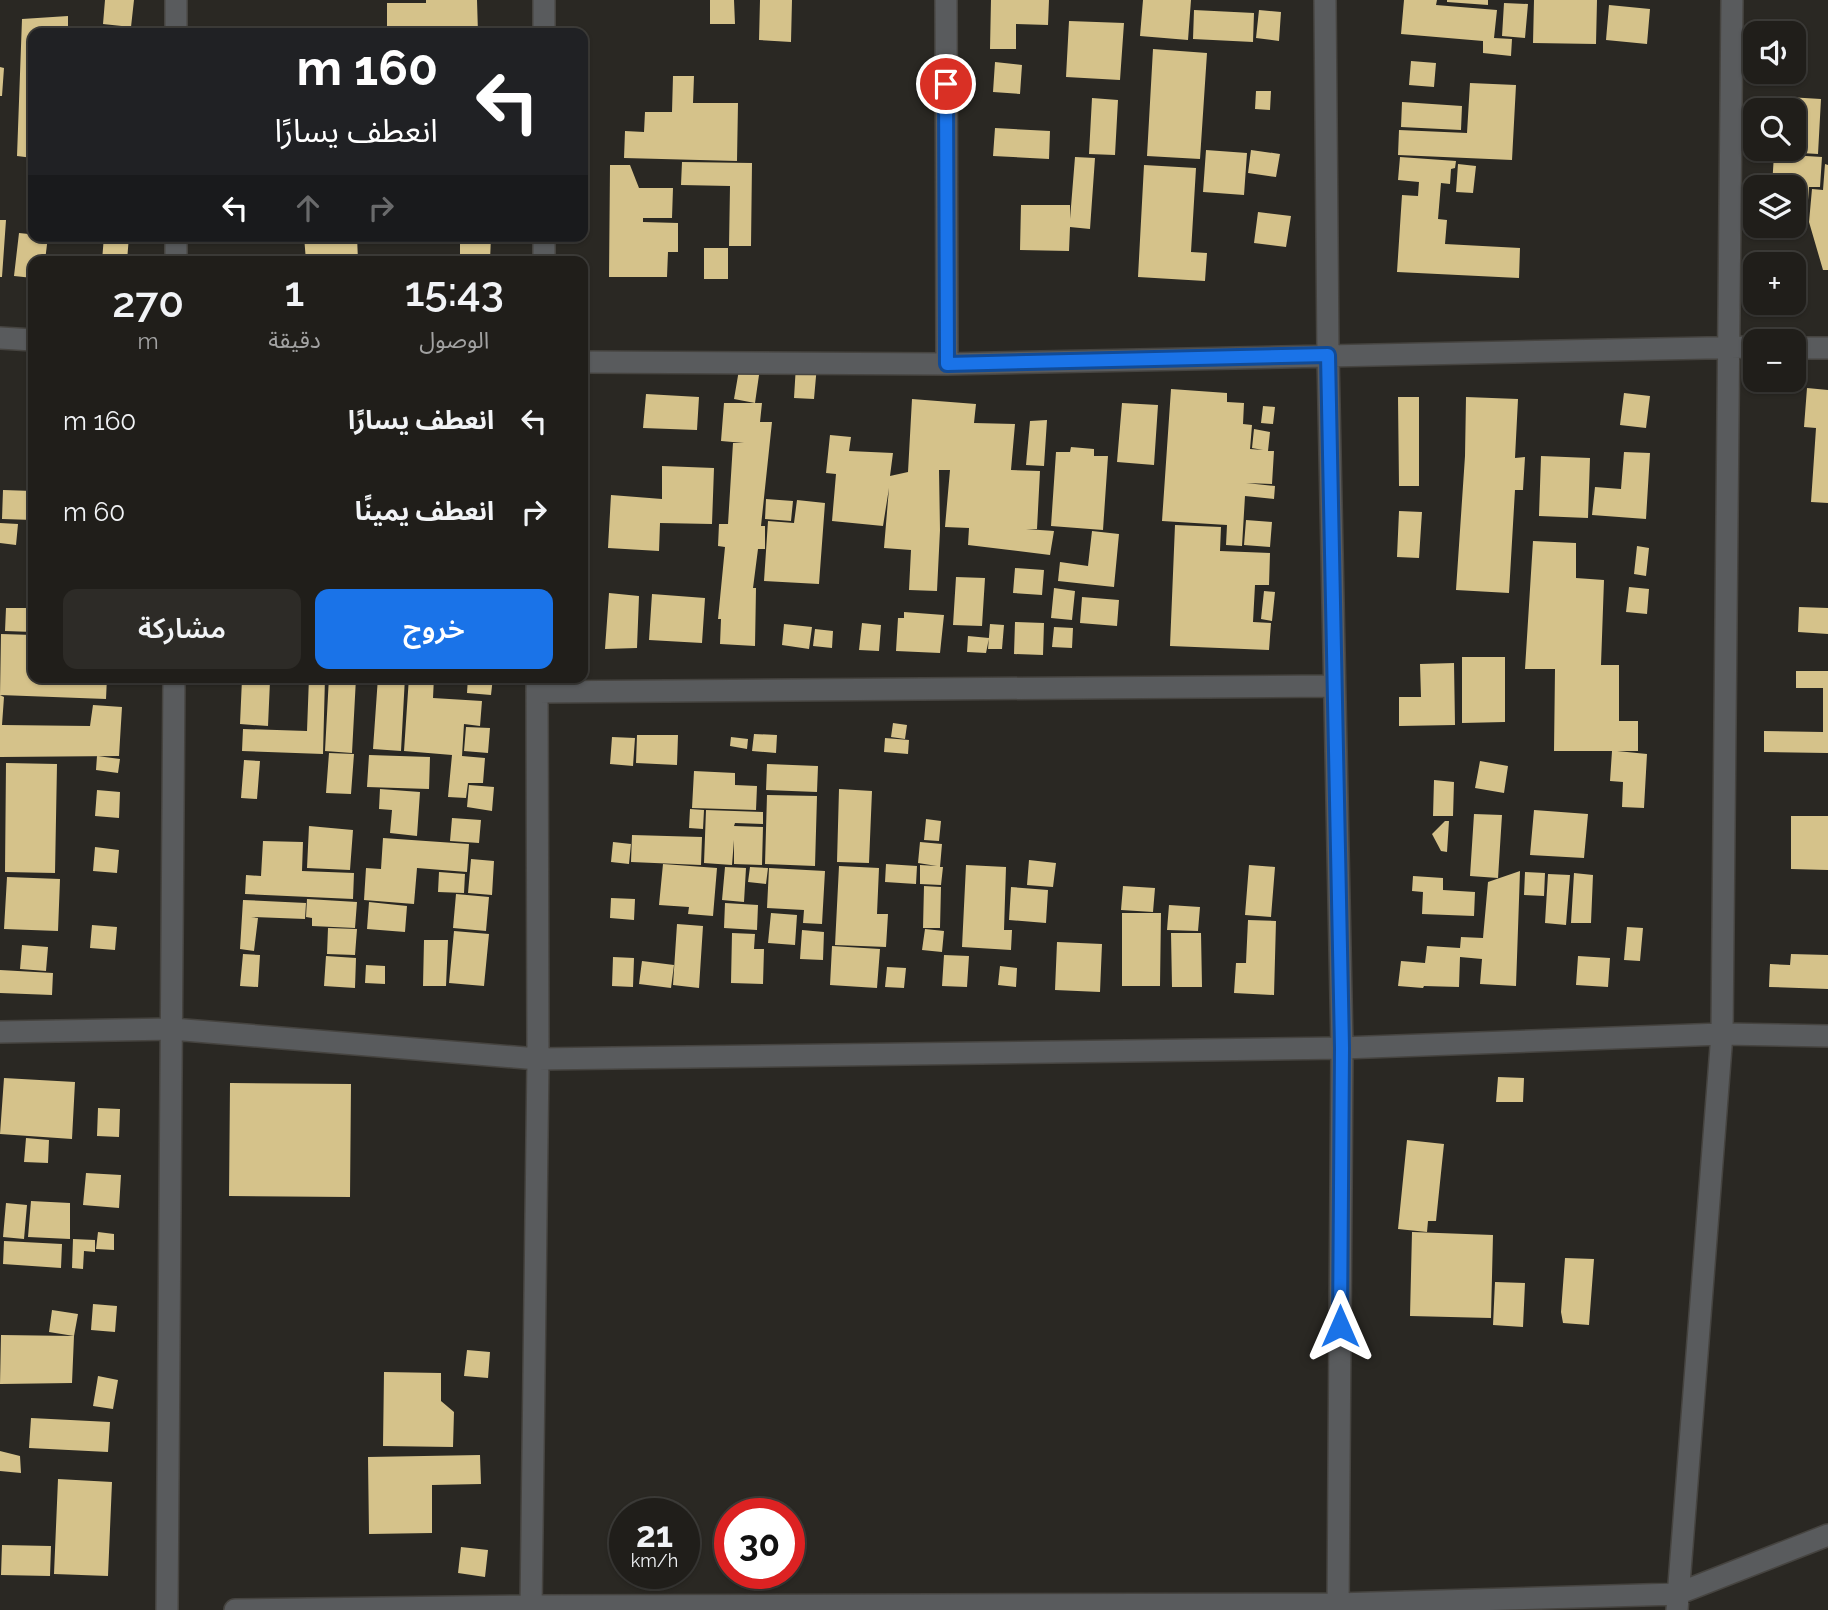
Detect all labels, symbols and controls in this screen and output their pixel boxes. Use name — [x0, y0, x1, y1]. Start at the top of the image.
map controls — [1743, 21, 1806, 392]
button: sound — [1743, 21, 1806, 84]
text: 160 m — [297, 39, 438, 96]
pin — [916, 54, 976, 114]
icon: left — [462, 56, 553, 147]
icon: arrive — [927, 65, 965, 103]
button: search — [1743, 98, 1806, 161]
text: انعطف يسارًا — [274, 112, 438, 149]
button: layers — [1743, 175, 1806, 238]
icon: left — [216, 189, 254, 227]
icon: ahead — [289, 189, 327, 227]
icon: right — [362, 189, 400, 227]
button: + — [1743, 252, 1806, 315]
text: 1 — [285, 267, 304, 316]
text: 15:43 — [405, 267, 504, 316]
text: 270 — [112, 278, 184, 327]
text: دقيقة — [268, 326, 321, 353]
text: الوصول — [419, 326, 489, 353]
text: m — [138, 327, 159, 354]
button: − — [1743, 329, 1806, 392]
icon: left — [515, 402, 553, 440]
text: انعطف يسارًا — [348, 405, 494, 435]
text: 160 m — [63, 406, 136, 436]
icon: right — [515, 493, 553, 531]
text: انعطف يمينًا — [355, 496, 494, 526]
text: 60 m — [63, 497, 125, 527]
button: مشاركة — [63, 589, 301, 669]
button: خروج — [315, 589, 553, 669]
position arrow — [1303, 1289, 1377, 1363]
speed limit sign: 30 — [714, 1498, 805, 1589]
text: 21 — [636, 1514, 673, 1555]
text: km/h — [631, 1550, 678, 1571]

